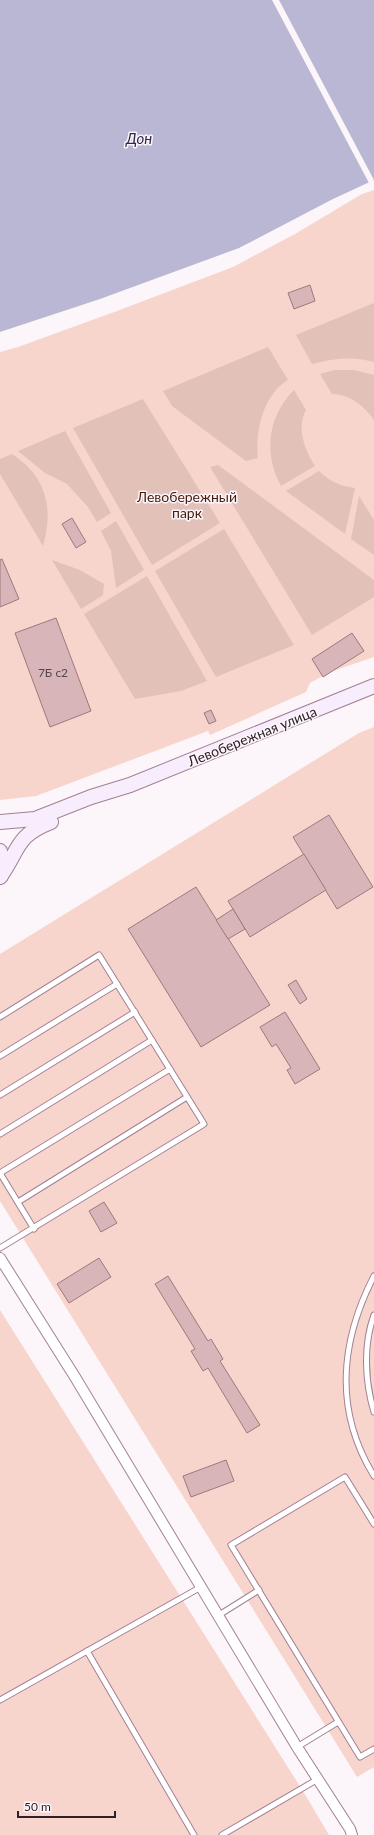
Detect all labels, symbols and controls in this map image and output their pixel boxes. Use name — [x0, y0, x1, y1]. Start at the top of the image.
water label: Дон — [125, 129, 152, 147]
park label: Левобережный парк — [136, 488, 237, 521]
house number: 7Б с2 — [38, 665, 68, 680]
street label: Левобережная улица — [184, 702, 319, 770]
scale bar — [18, 1793, 115, 1819]
text: 50 m — [24, 1799, 51, 1814]

